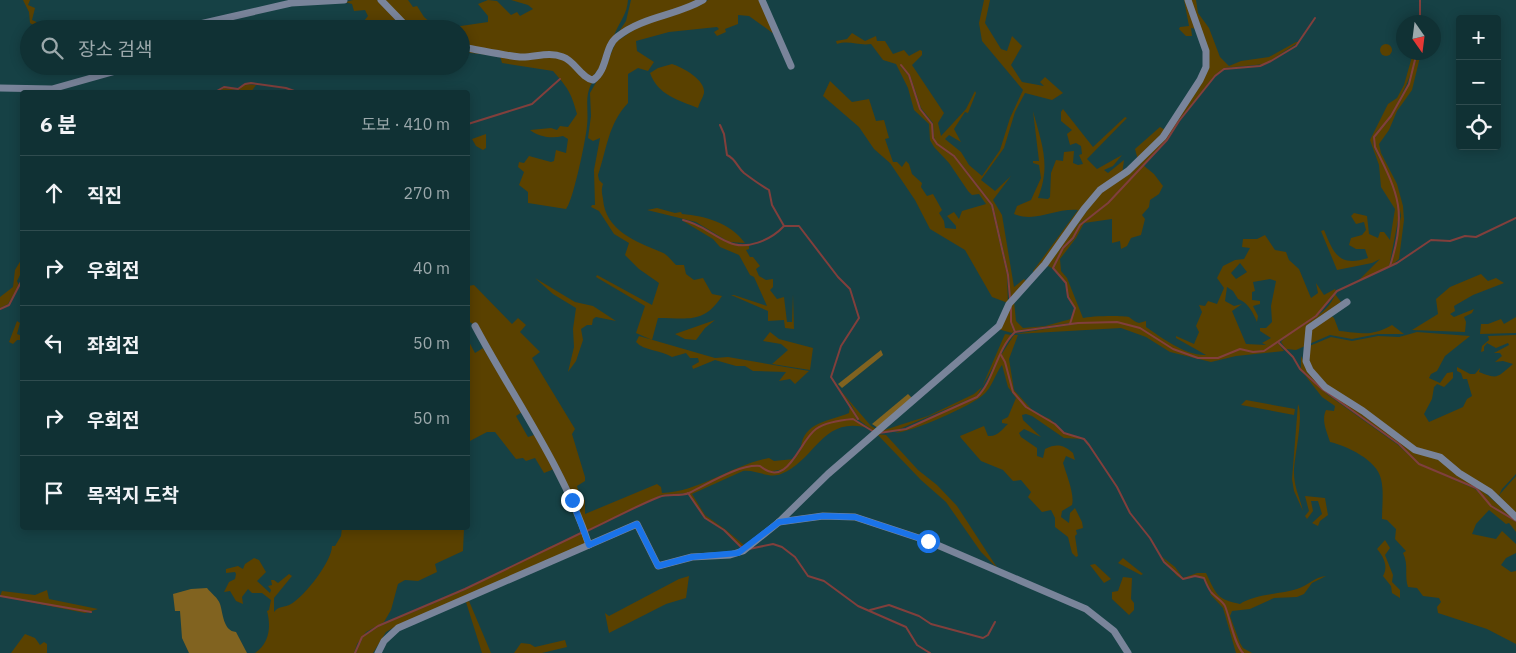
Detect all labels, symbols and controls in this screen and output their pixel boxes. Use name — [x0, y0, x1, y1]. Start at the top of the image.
north arrow — [1396, 15, 1441, 60]
map controls — [1456, 15, 1501, 150]
button: + — [1456, 15, 1501, 60]
search box — [20, 20, 470, 75]
icon: search — [38, 34, 66, 62]
text: 장소 검색 — [78, 37, 152, 61]
button: − — [1456, 60, 1501, 105]
button: locate — [1456, 105, 1501, 150]
text: 6 분 — [40, 110, 77, 138]
text: 도보 · 410 m — [361, 114, 450, 134]
icon: ahead — [40, 179, 68, 207]
text: 직진 — [87, 183, 122, 207]
text: 270 m — [403, 183, 450, 203]
icon: right — [40, 254, 68, 282]
text: 우회전 — [87, 258, 139, 282]
text: 40 m — [413, 258, 450, 278]
icon: left — [40, 329, 68, 357]
text: 좌회전 — [87, 333, 139, 357]
text: 50 m — [413, 333, 450, 353]
icon: right — [40, 404, 68, 432]
text: 우회전 — [87, 408, 139, 432]
text: 50 m — [413, 408, 450, 428]
icon: arrive — [40, 479, 68, 507]
text: 목적지 도착 — [87, 483, 179, 507]
route end — [561, 489, 584, 512]
route start — [917, 530, 940, 553]

